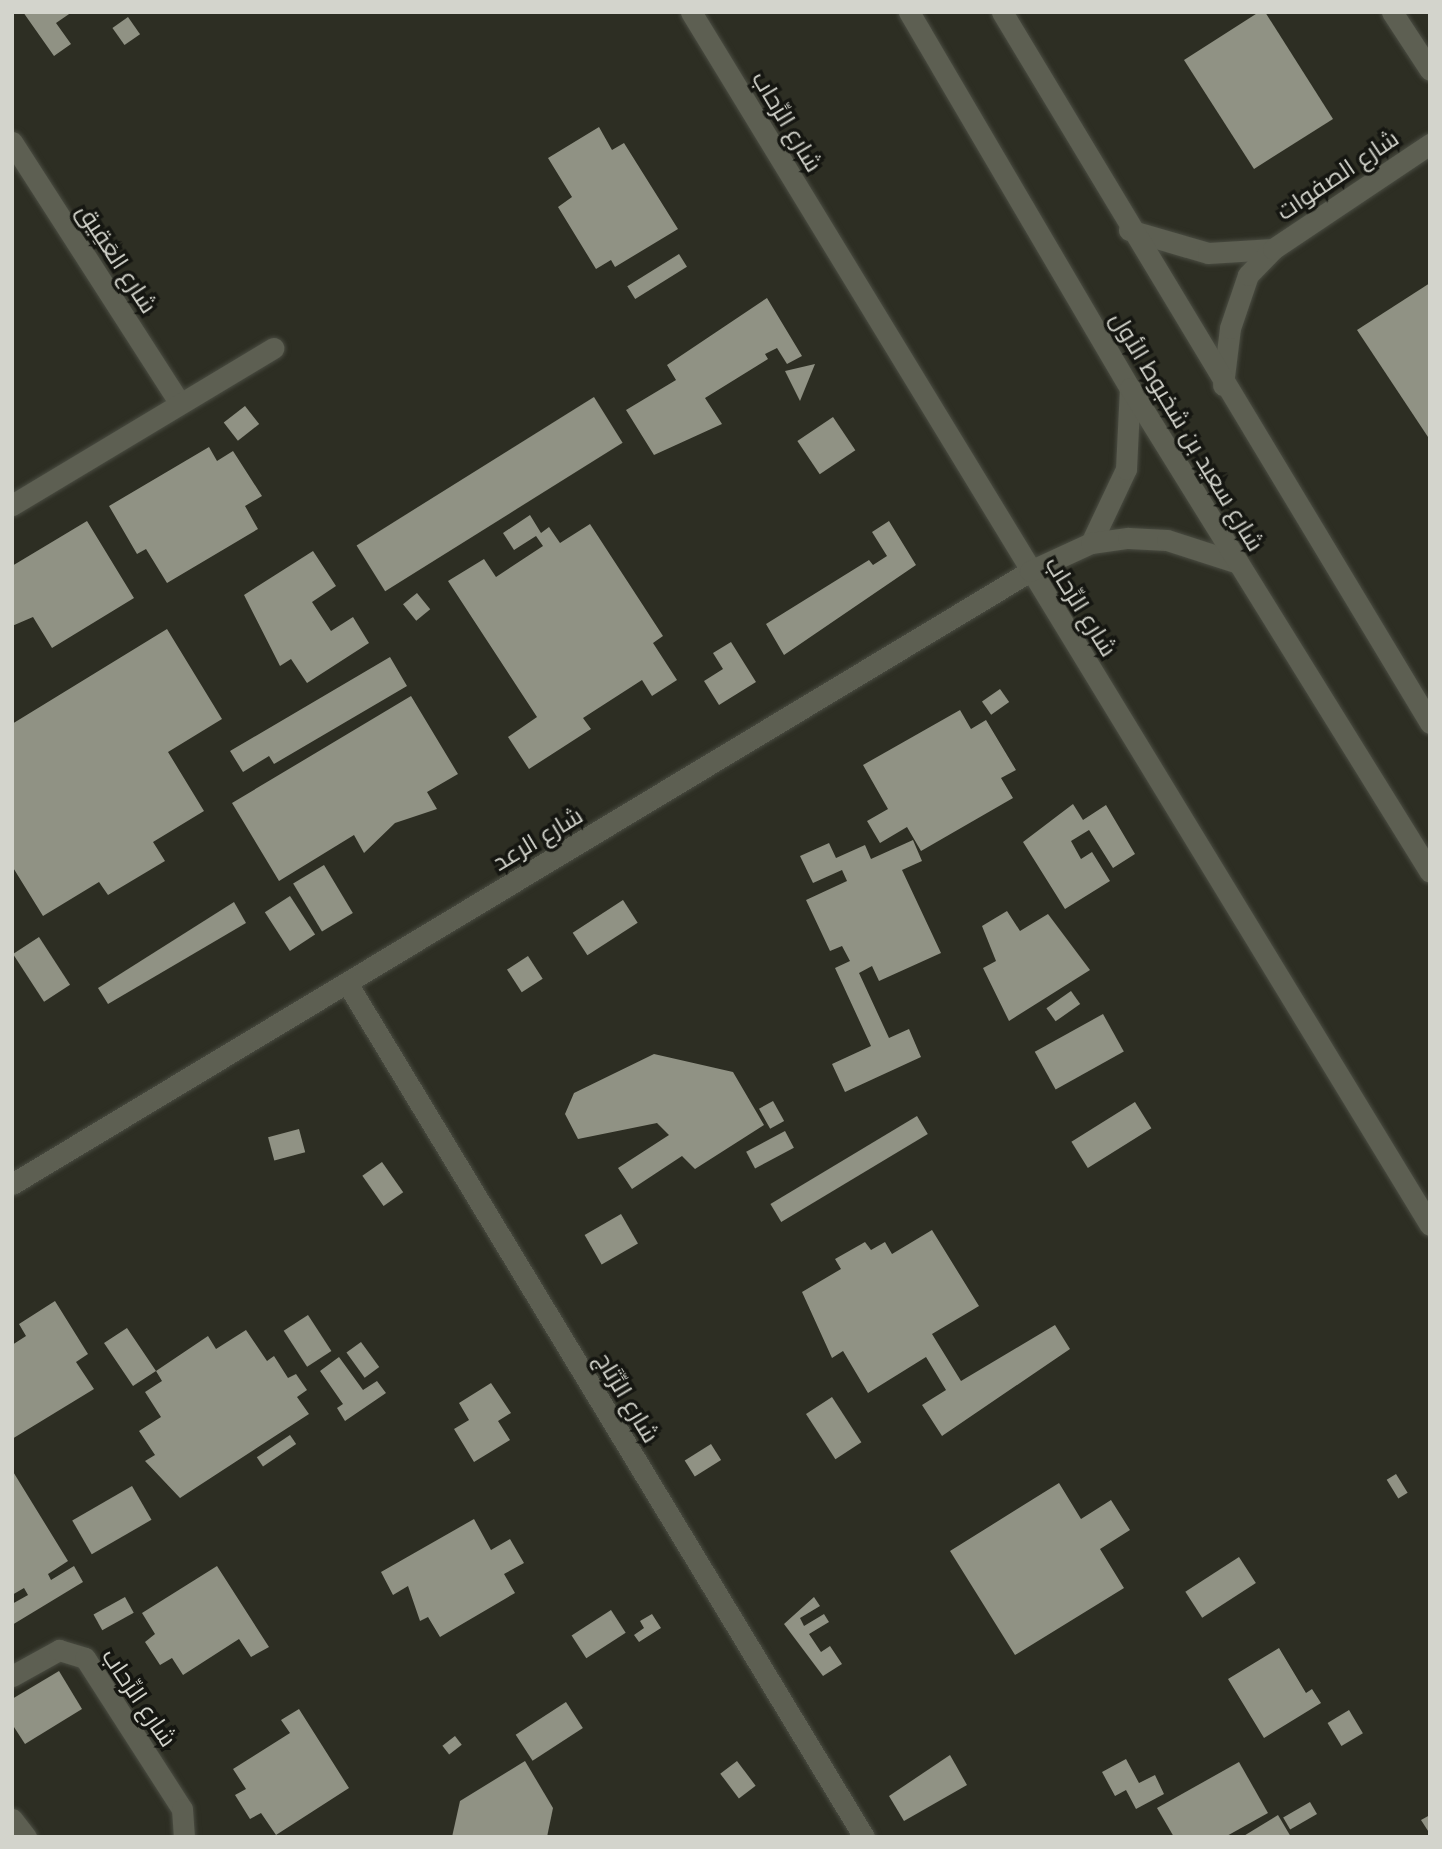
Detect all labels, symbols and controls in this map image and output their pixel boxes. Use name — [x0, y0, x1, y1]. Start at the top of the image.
street label: شارع الرِّحاب — [747, 65, 829, 177]
street label: شارع الصفوات — [1271, 123, 1403, 225]
street label: شارع العَقِيق — [72, 198, 164, 318]
street label: شارع سعيد بن شخبوط الأول — [1105, 306, 1271, 556]
street label: شارع الرِّحاب — [1040, 551, 1124, 661]
street label: شارع الرعد — [487, 800, 587, 876]
street label: شارع الرِّتَاج — [590, 1347, 666, 1447]
street label: شارع الرِّحاب — [97, 1642, 183, 1752]

